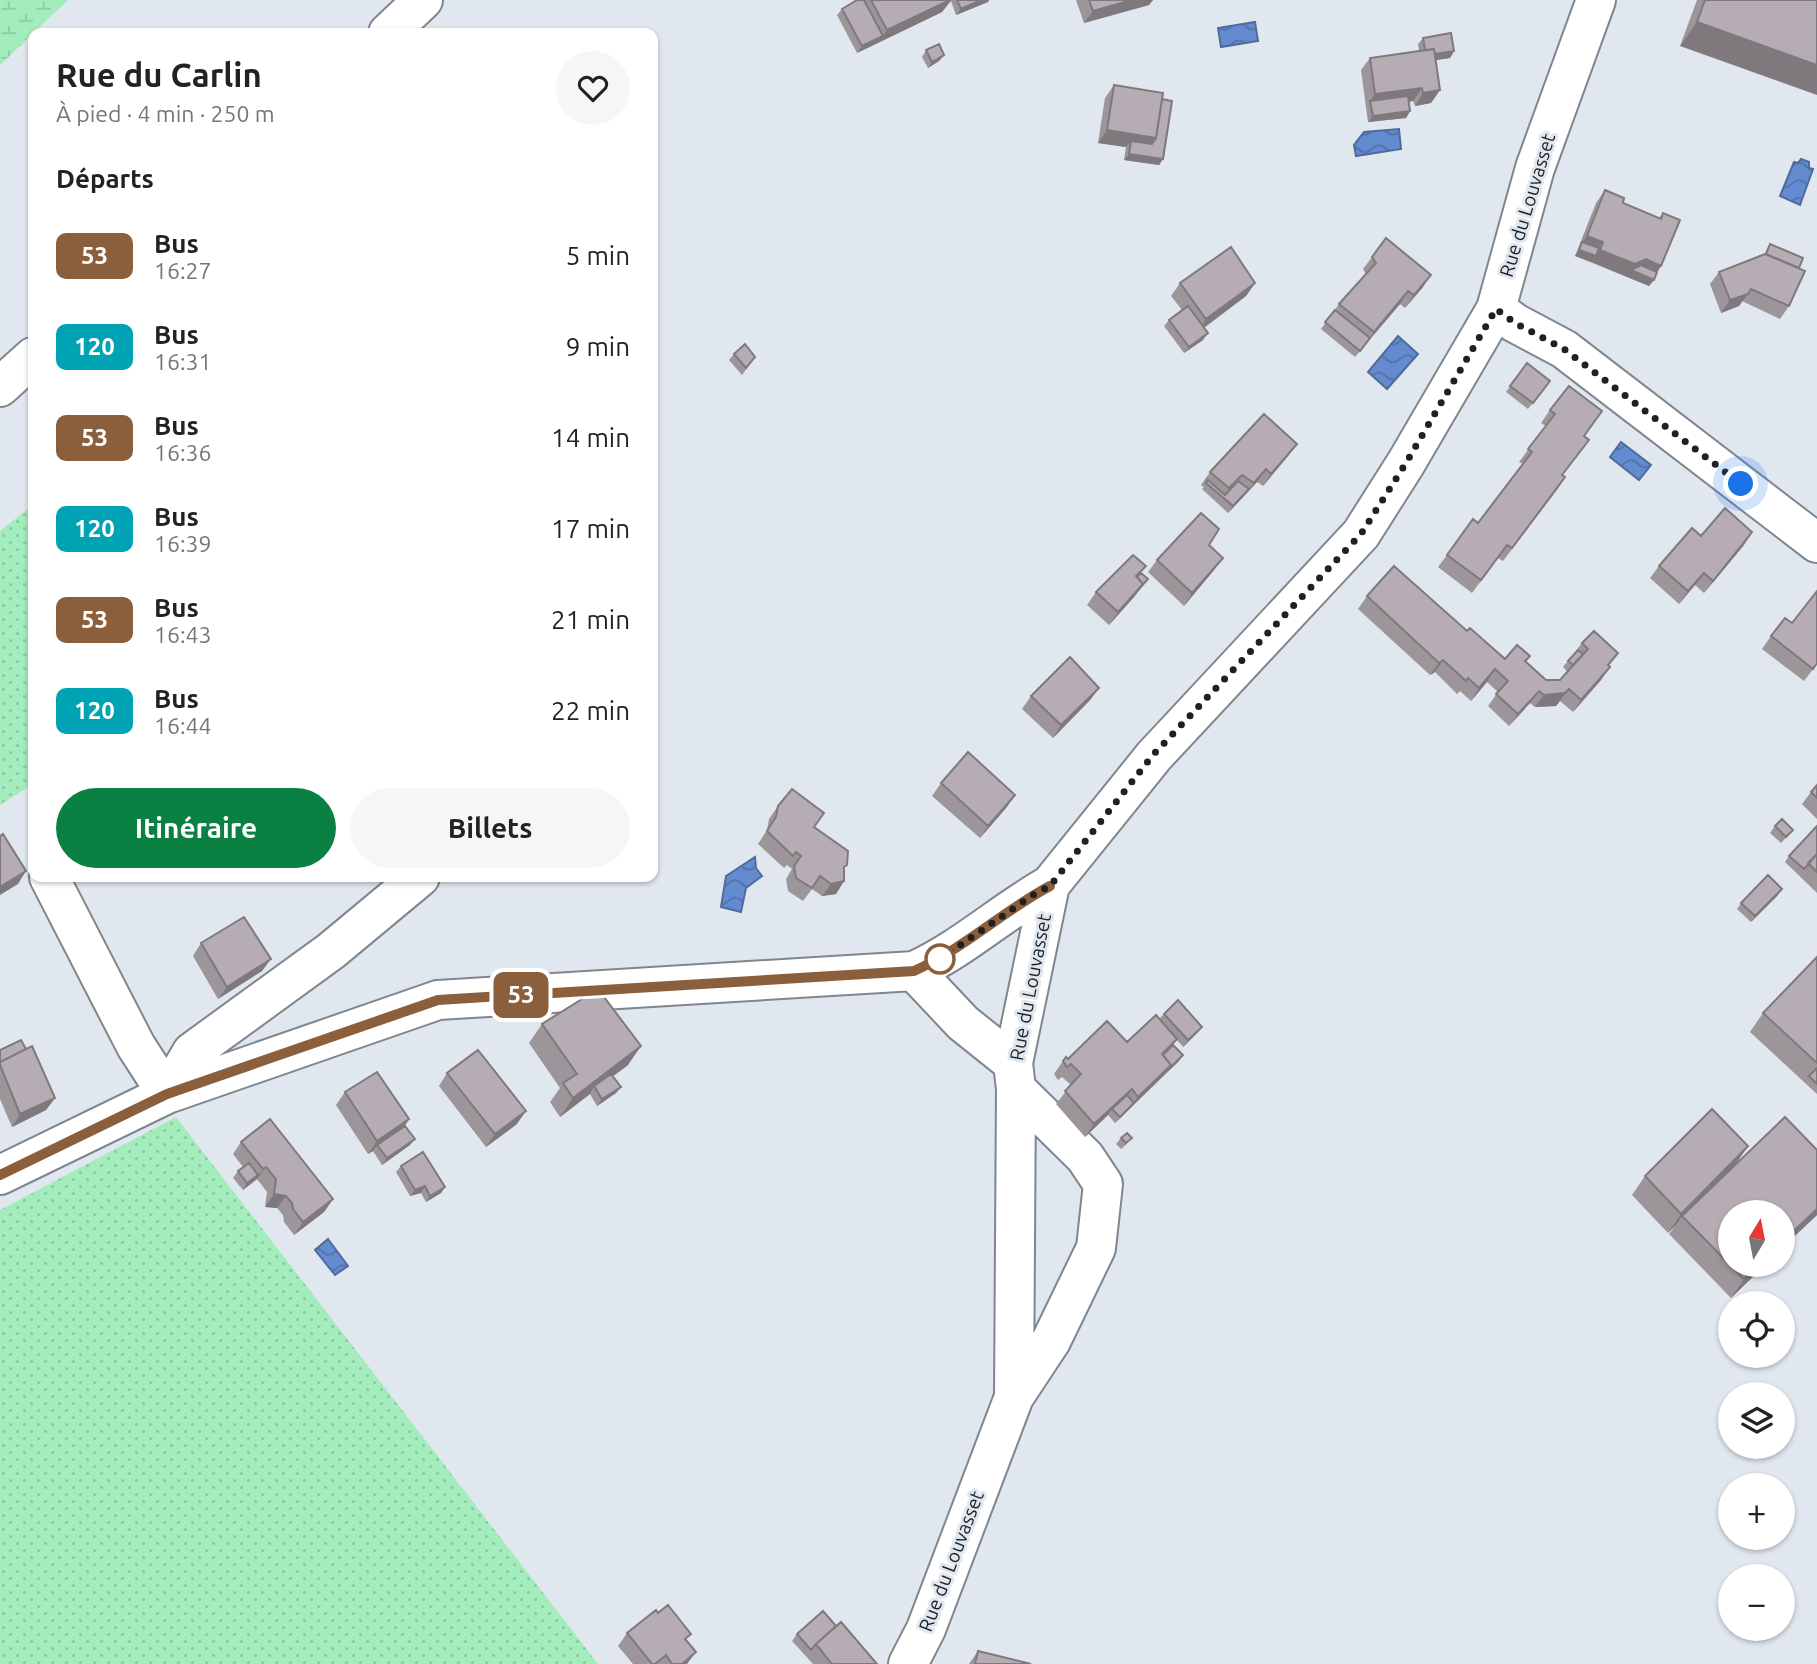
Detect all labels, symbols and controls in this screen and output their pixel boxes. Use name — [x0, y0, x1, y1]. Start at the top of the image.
button: heart — [556, 51, 630, 125]
text: Rue du Carlin — [56, 56, 262, 93]
text: À pied · 4 min · 250 m — [56, 101, 275, 126]
street label: Rue du Louvasset — [1495, 130, 1559, 279]
text: Départs — [56, 164, 154, 193]
text: Bus — [154, 229, 199, 258]
text: 5 min — [566, 241, 630, 270]
text: 53 — [81, 242, 108, 269]
text: 16:27 — [154, 258, 212, 283]
text: Bus — [154, 320, 199, 349]
text: 9 min — [566, 332, 630, 361]
text: 120 — [74, 333, 115, 360]
text: 16:31 — [154, 349, 212, 374]
text: Bus — [154, 411, 199, 440]
text: 14 min — [551, 423, 630, 452]
text: 53 — [81, 424, 108, 451]
text: 16:36 — [154, 440, 212, 465]
your location — [1723, 466, 1758, 501]
text: Bus — [154, 502, 199, 531]
text: 17 min — [551, 514, 630, 543]
text: 120 — [74, 515, 115, 542]
text: 16:39 — [154, 531, 212, 556]
text: Bus — [154, 593, 199, 622]
text: 21 min — [551, 605, 630, 634]
text: 53 — [81, 606, 108, 633]
text: 16:43 — [154, 622, 212, 647]
text: Bus — [154, 684, 199, 713]
text: 22 min — [551, 696, 630, 725]
text: 120 — [74, 697, 115, 724]
text: 16:44 — [154, 713, 212, 738]
button: Itinéraire — [56, 788, 336, 868]
button: Billets — [350, 788, 630, 868]
street label: Rue du Louvasset — [1005, 911, 1055, 1062]
unlabelled marker — [925, 944, 955, 974]
line badge: 53 — [490, 972, 552, 1018]
text: 53 — [507, 981, 535, 1008]
north arrow — [1718, 1200, 1796, 1278]
map controls — [1718, 1200, 1795, 1641]
button: locate — [1718, 1291, 1795, 1368]
button: layers — [1718, 1382, 1795, 1459]
button: + — [1718, 1473, 1795, 1550]
street label: Rue du Louvasset — [914, 1487, 988, 1634]
button: − — [1718, 1564, 1795, 1641]

